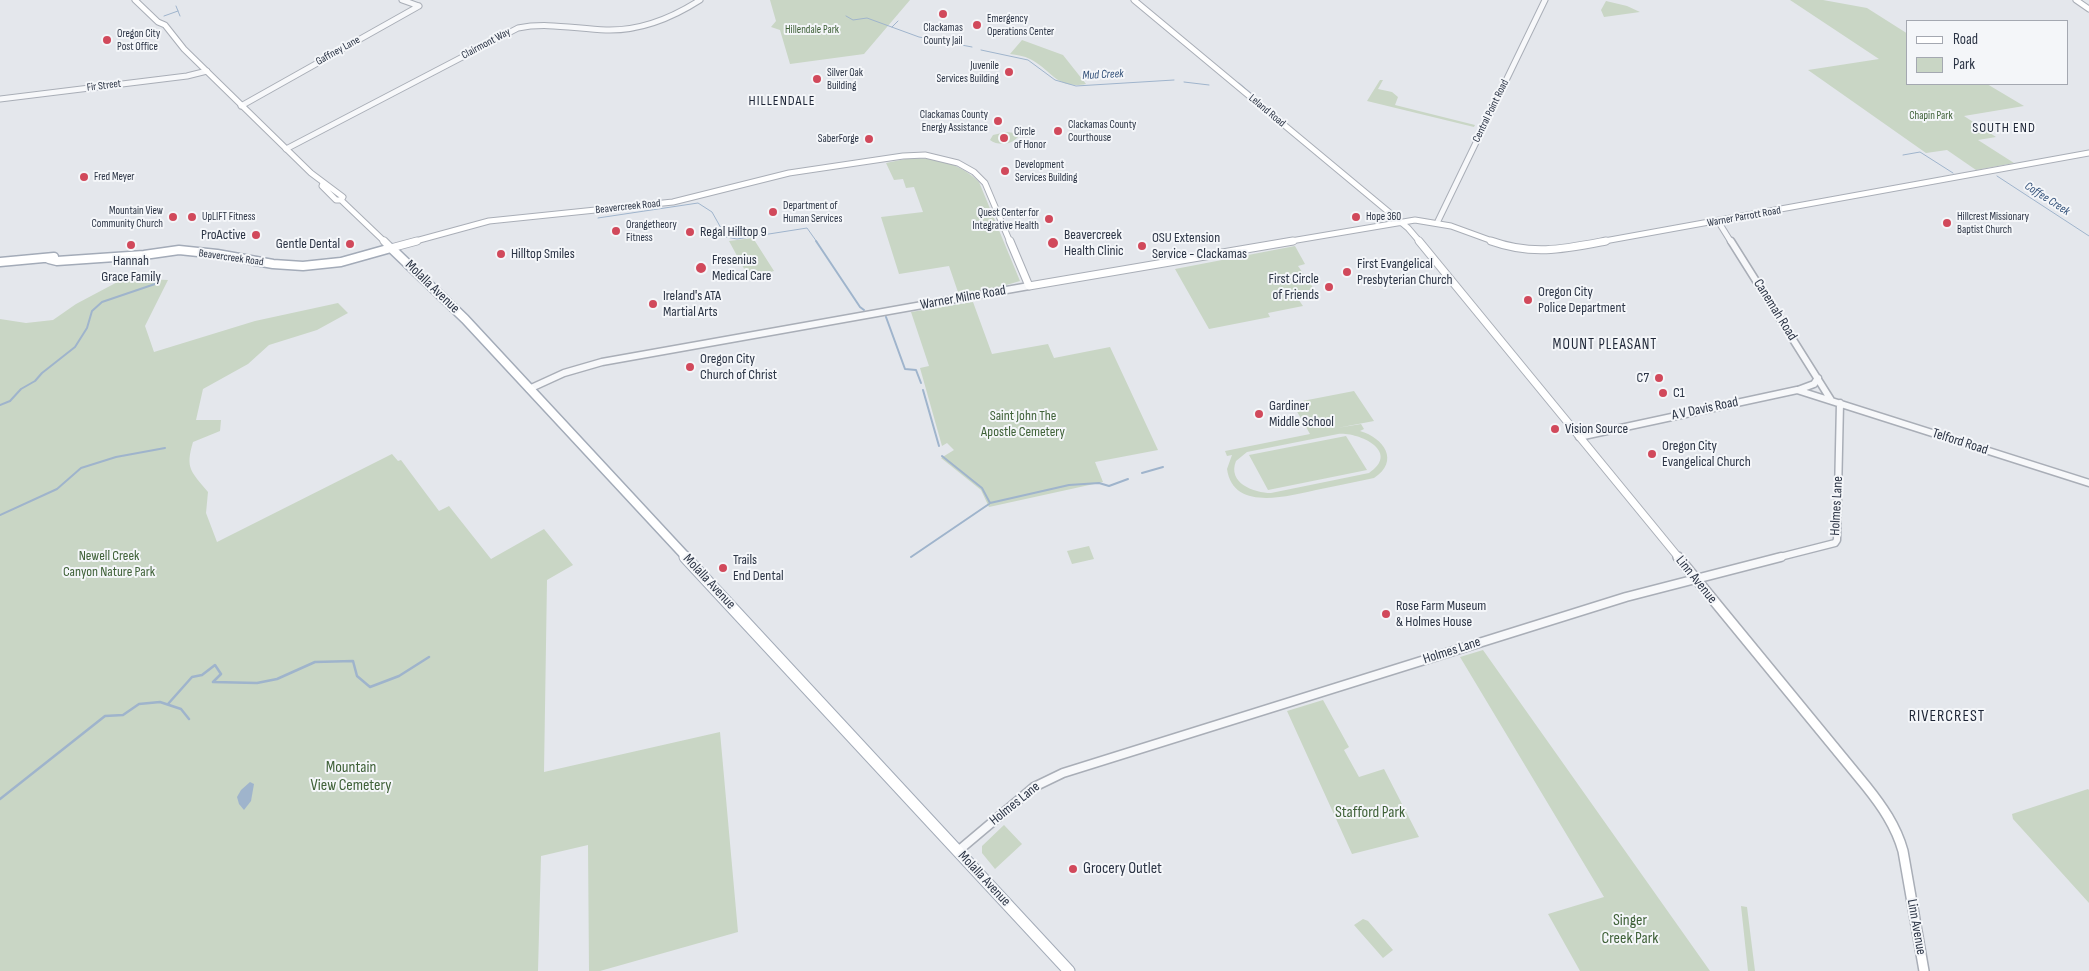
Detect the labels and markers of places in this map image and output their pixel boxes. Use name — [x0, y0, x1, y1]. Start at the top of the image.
marker: Clackamas County Jail — [937, 8, 949, 20]
place label: Emergency Operations Center — [987, 12, 1054, 38]
marker: Emergency Operations Center — [971, 19, 983, 31]
place label: Clackamas County Jail — [923, 21, 963, 47]
place label: Oregon City Post Office — [117, 27, 160, 53]
marker: Oregon City Post Office — [101, 34, 113, 46]
place label: Juvenile Services Building — [937, 59, 999, 85]
place label: Silver Oak Building — [827, 66, 863, 92]
marker: Juvenile Services Building — [1003, 66, 1015, 78]
marker: Silver Oak Building — [811, 73, 823, 85]
place label: Clackamas County Energy Assistance — [920, 108, 988, 134]
marker: Clackamas County Energy Assistance — [992, 115, 1004, 127]
place label: Clackamas County Courthouse — [1068, 118, 1136, 144]
place label: Circle of Honor — [1014, 125, 1046, 151]
marker: Clackamas County Courthouse — [1052, 125, 1064, 137]
place label: SaberForge — [818, 132, 859, 146]
marker: Circle of Honor — [998, 132, 1010, 144]
marker: SaberForge — [863, 133, 875, 145]
place label: Development Services Building — [1015, 158, 1077, 184]
marker: Development Services Building — [999, 165, 1011, 177]
place label: Fred Meyer — [94, 170, 135, 184]
marker: Fred Meyer — [78, 171, 90, 183]
place label: Department of Human Services — [783, 199, 842, 225]
place label: Mountain View Community Church — [92, 204, 163, 230]
marker: Department of Human Services — [767, 206, 779, 218]
place label: Quest Center for Integrative Health — [973, 206, 1039, 232]
place label: UpLIFT Fitness — [202, 210, 255, 224]
place label: Hope 360 — [1366, 210, 1401, 224]
place label: Hillcrest Missionary Baptist Church — [1957, 210, 2029, 236]
marker: Mountain View Community Church — [167, 211, 179, 223]
marker: UpLIFT Fitness — [186, 211, 198, 223]
marker: Hope 360 — [1350, 211, 1362, 223]
marker: Quest Center for Integrative Health — [1043, 213, 1055, 225]
marker: Hillcrest Missionary Baptist Church — [1941, 217, 1953, 229]
place label: Orangetheory Fitness — [626, 218, 677, 244]
place label: Regal Hilltop 9 — [700, 224, 767, 240]
marker: Orangetheory Fitness — [610, 225, 622, 237]
marker: Regal Hilltop 9 — [684, 226, 696, 238]
place label: ProActive — [201, 227, 246, 243]
place label: Beavercreek Health Clinic — [1064, 227, 1124, 260]
marker: ProActive — [250, 229, 262, 241]
place label: OSU Extension Service - Clackamas — [1152, 230, 1247, 262]
place label: Gentle Dental — [276, 236, 340, 252]
marker: Beavercreek Health Clinic — [1046, 236, 1060, 250]
marker: Gentle Dental — [344, 238, 356, 250]
marker: Hannah Grace Family — [125, 239, 137, 251]
marker: OSU Extension Service - Clackamas — [1136, 240, 1148, 252]
place label: Hilltop Smiles — [511, 246, 575, 262]
marker: Hilltop Smiles — [495, 248, 507, 260]
place label: Fresenius Medical Care — [712, 252, 771, 284]
place label: Hannah Grace Family — [101, 253, 161, 286]
place label: First Evangelical Presbyterian Church — [1357, 256, 1453, 288]
marker: Fresenius Medical Care — [694, 261, 708, 275]
marker: First Evangelical Presbyterian Church — [1341, 266, 1353, 278]
place label: First Circle of Friends — [1269, 271, 1319, 304]
marker: First Circle of Friends — [1323, 281, 1335, 293]
place label: Oregon City Police Department — [1538, 284, 1626, 316]
place label: Ireland's ATA Martial Arts — [663, 288, 721, 321]
marker: Oregon City Police Department — [1522, 294, 1534, 306]
marker: Ireland's ATA Martial Arts — [647, 298, 659, 310]
place label: Oregon City Church of Christ — [700, 351, 777, 384]
marker: Oregon City Church of Christ — [684, 361, 696, 373]
place label: C7 — [1637, 370, 1649, 386]
marker: C7 — [1653, 372, 1665, 384]
place label: C1 — [1673, 385, 1685, 401]
marker: C1 — [1657, 387, 1669, 399]
place label: Gardiner Middle School — [1269, 398, 1334, 431]
marker: Gardiner Middle School — [1253, 408, 1265, 420]
place label: Vision Source — [1565, 421, 1628, 437]
marker: Vision Source — [1549, 423, 1561, 435]
place label: Oregon City Evangelical Church — [1662, 438, 1751, 471]
marker: Oregon City Evangelical Church — [1646, 448, 1658, 460]
place label: Trails End Dental — [733, 552, 784, 584]
marker: Trails End Dental — [717, 562, 729, 574]
place label: Rose Farm Museum & Holmes House — [1396, 598, 1486, 630]
marker: Rose Farm Museum & Holmes House — [1380, 608, 1392, 620]
place label: Grocery Outlet — [1083, 859, 1162, 879]
marker: Grocery Outlet — [1067, 863, 1079, 875]

